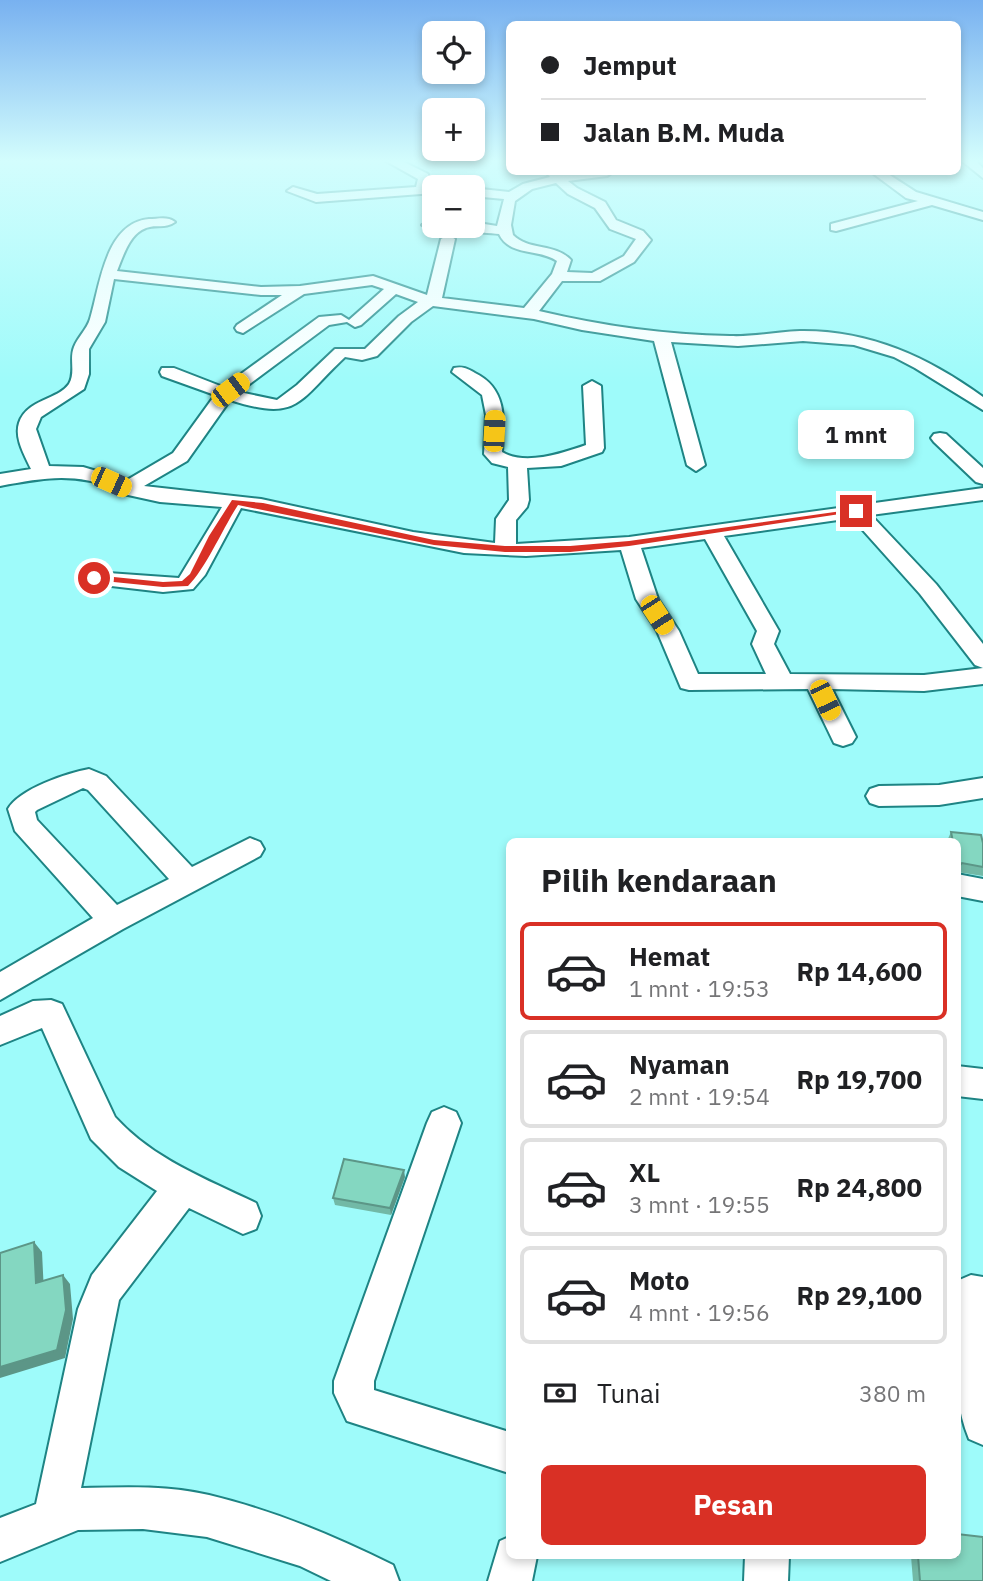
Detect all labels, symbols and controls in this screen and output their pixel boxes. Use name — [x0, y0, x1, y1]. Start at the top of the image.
map controls — [422, 21, 485, 238]
button: locate — [422, 21, 485, 84]
text: Jemput — [583, 48, 677, 82]
button: + — [422, 98, 485, 161]
text: Jalan B.M. Muda — [583, 115, 785, 149]
button: − — [422, 175, 485, 238]
car — [207, 369, 254, 411]
car — [483, 409, 506, 453]
callout: 1 mnt — [798, 410, 914, 458]
text: 1 mnt — [825, 419, 887, 449]
car — [88, 464, 135, 500]
route end — [840, 495, 872, 527]
route start — [78, 562, 110, 594]
car — [637, 592, 678, 638]
car — [807, 677, 844, 723]
text: Pilih kendaraan — [541, 859, 777, 901]
text: Hemat — [629, 939, 710, 973]
icon: car — [545, 940, 608, 1003]
text: Rp 14,600 — [796, 954, 922, 988]
text: 1 mnt · 19:53 — [629, 973, 770, 1003]
text: Nyaman — [629, 1047, 730, 1081]
icon: car — [545, 1048, 608, 1111]
text: Rp 19,700 — [796, 1062, 922, 1096]
text: 2 mnt · 19:54 — [629, 1081, 770, 1111]
text: XL — [629, 1155, 660, 1189]
icon: car — [545, 1156, 608, 1219]
text: Rp 24,800 — [796, 1170, 922, 1204]
text: 3 mnt · 19:55 — [629, 1189, 770, 1219]
text: Moto — [629, 1263, 689, 1297]
icon: car — [545, 1264, 608, 1327]
text: Rp 29,100 — [796, 1278, 922, 1312]
text: 4 mnt · 19:56 — [629, 1297, 770, 1327]
icon: cash — [541, 1374, 579, 1412]
text: Tunai — [597, 1376, 661, 1410]
text: 380 m — [859, 1378, 926, 1408]
button: Pesan — [541, 1465, 926, 1545]

